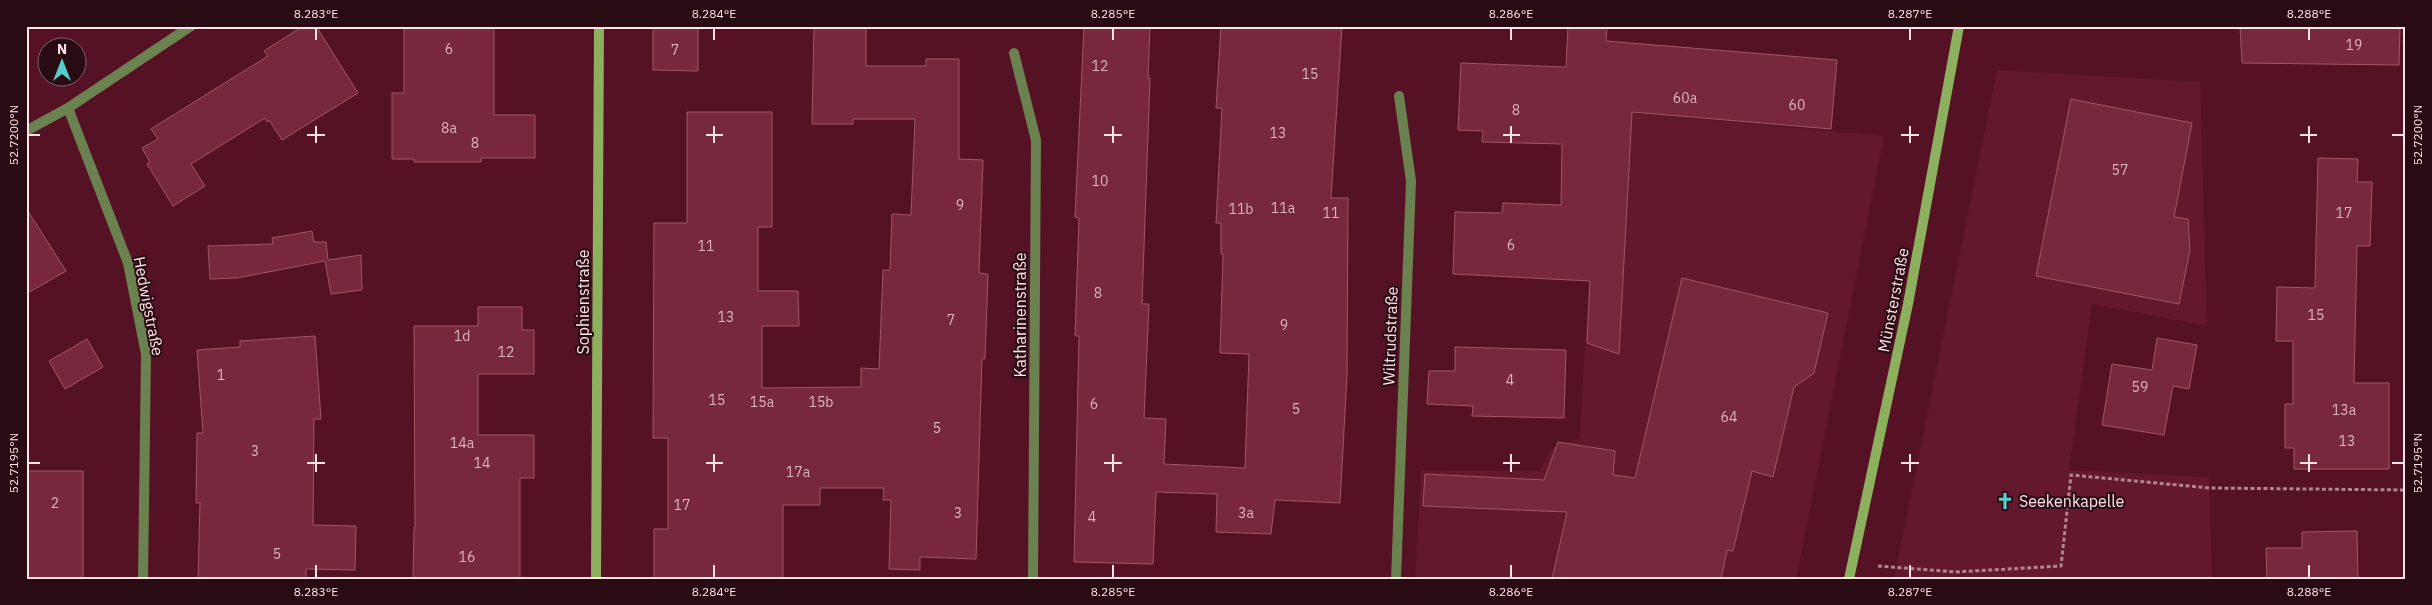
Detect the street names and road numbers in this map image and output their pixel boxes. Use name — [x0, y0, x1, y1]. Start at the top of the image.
street label: Münsterstraße — [1873, 246, 1913, 354]
street label: Sophienstraße — [573, 249, 593, 355]
street label: Katharinenstraße — [1010, 252, 1030, 378]
street label: Hedwigstraße — [130, 255, 168, 358]
street label: Wiltrudstraße — [1378, 286, 1402, 386]

